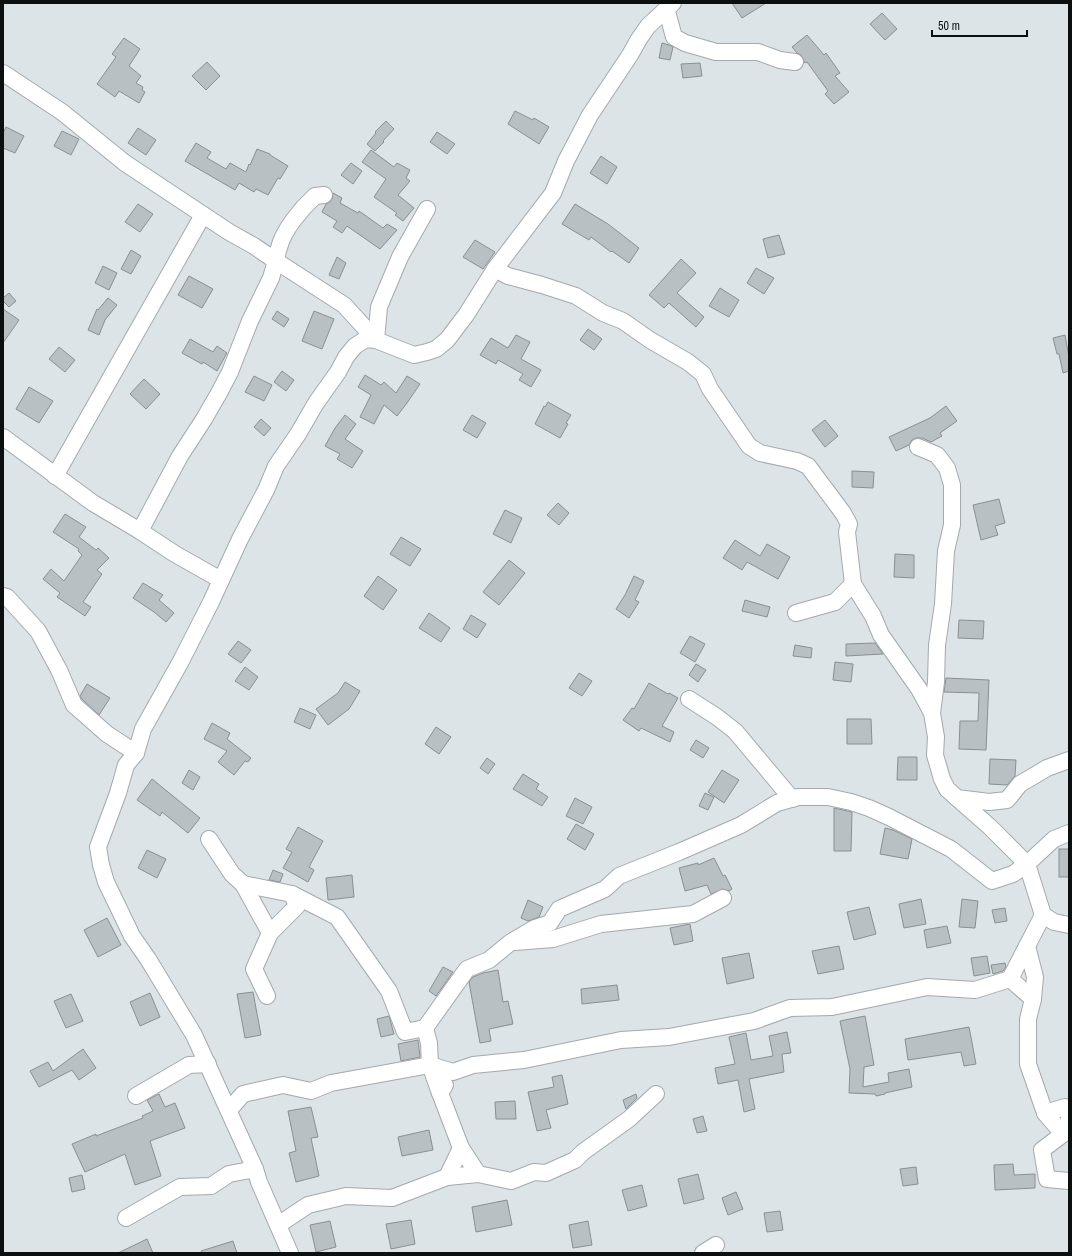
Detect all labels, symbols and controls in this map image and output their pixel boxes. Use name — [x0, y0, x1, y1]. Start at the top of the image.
scale bar — [932, 12, 1027, 38]
text: 50 m — [938, 18, 960, 34]

